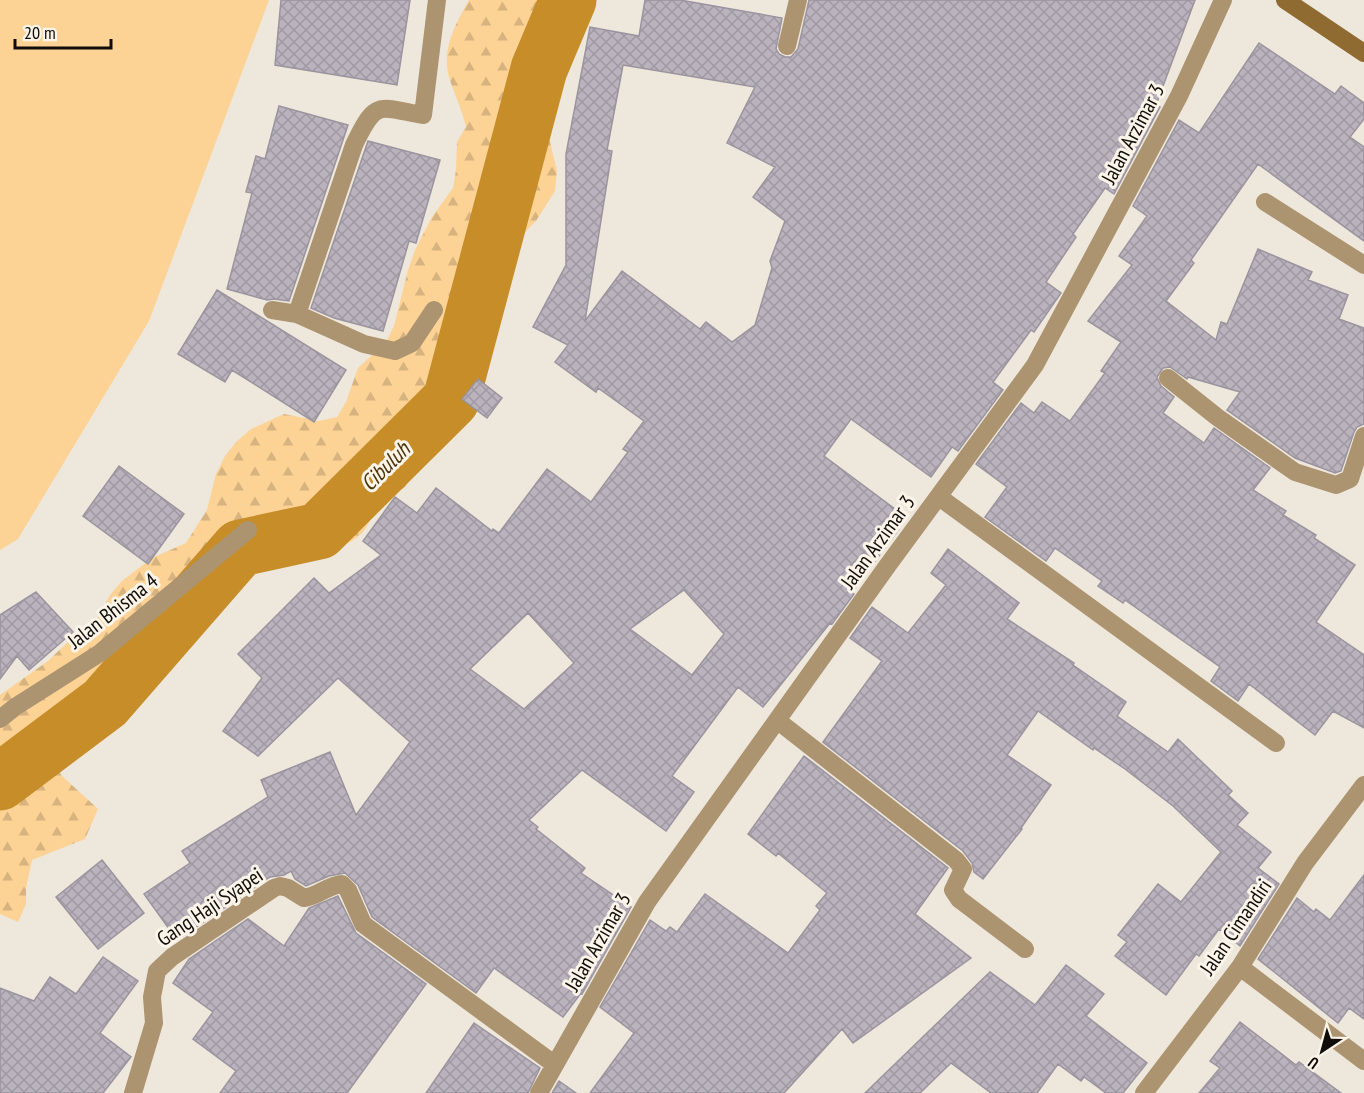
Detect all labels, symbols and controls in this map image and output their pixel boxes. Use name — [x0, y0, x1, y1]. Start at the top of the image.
scale bar — [15, 12, 111, 50]
text: 20 m — [24, 21, 56, 44]
street label: Jalan Arzimar 3 — [1094, 79, 1170, 189]
water label: Cibuluh — [354, 435, 416, 497]
street label: Jalan Arzimar 3 — [834, 490, 921, 595]
street label: Jalan Bhisma 4 — [61, 567, 164, 655]
street label: Gang Haji Syapei — [151, 861, 268, 952]
street label: Jalan Cimandiri — [1193, 874, 1277, 981]
street label: Jalan Arzimar 3 — [558, 888, 637, 997]
north arrow — [1292, 1021, 1352, 1081]
text: U — [1304, 1053, 1322, 1074]

